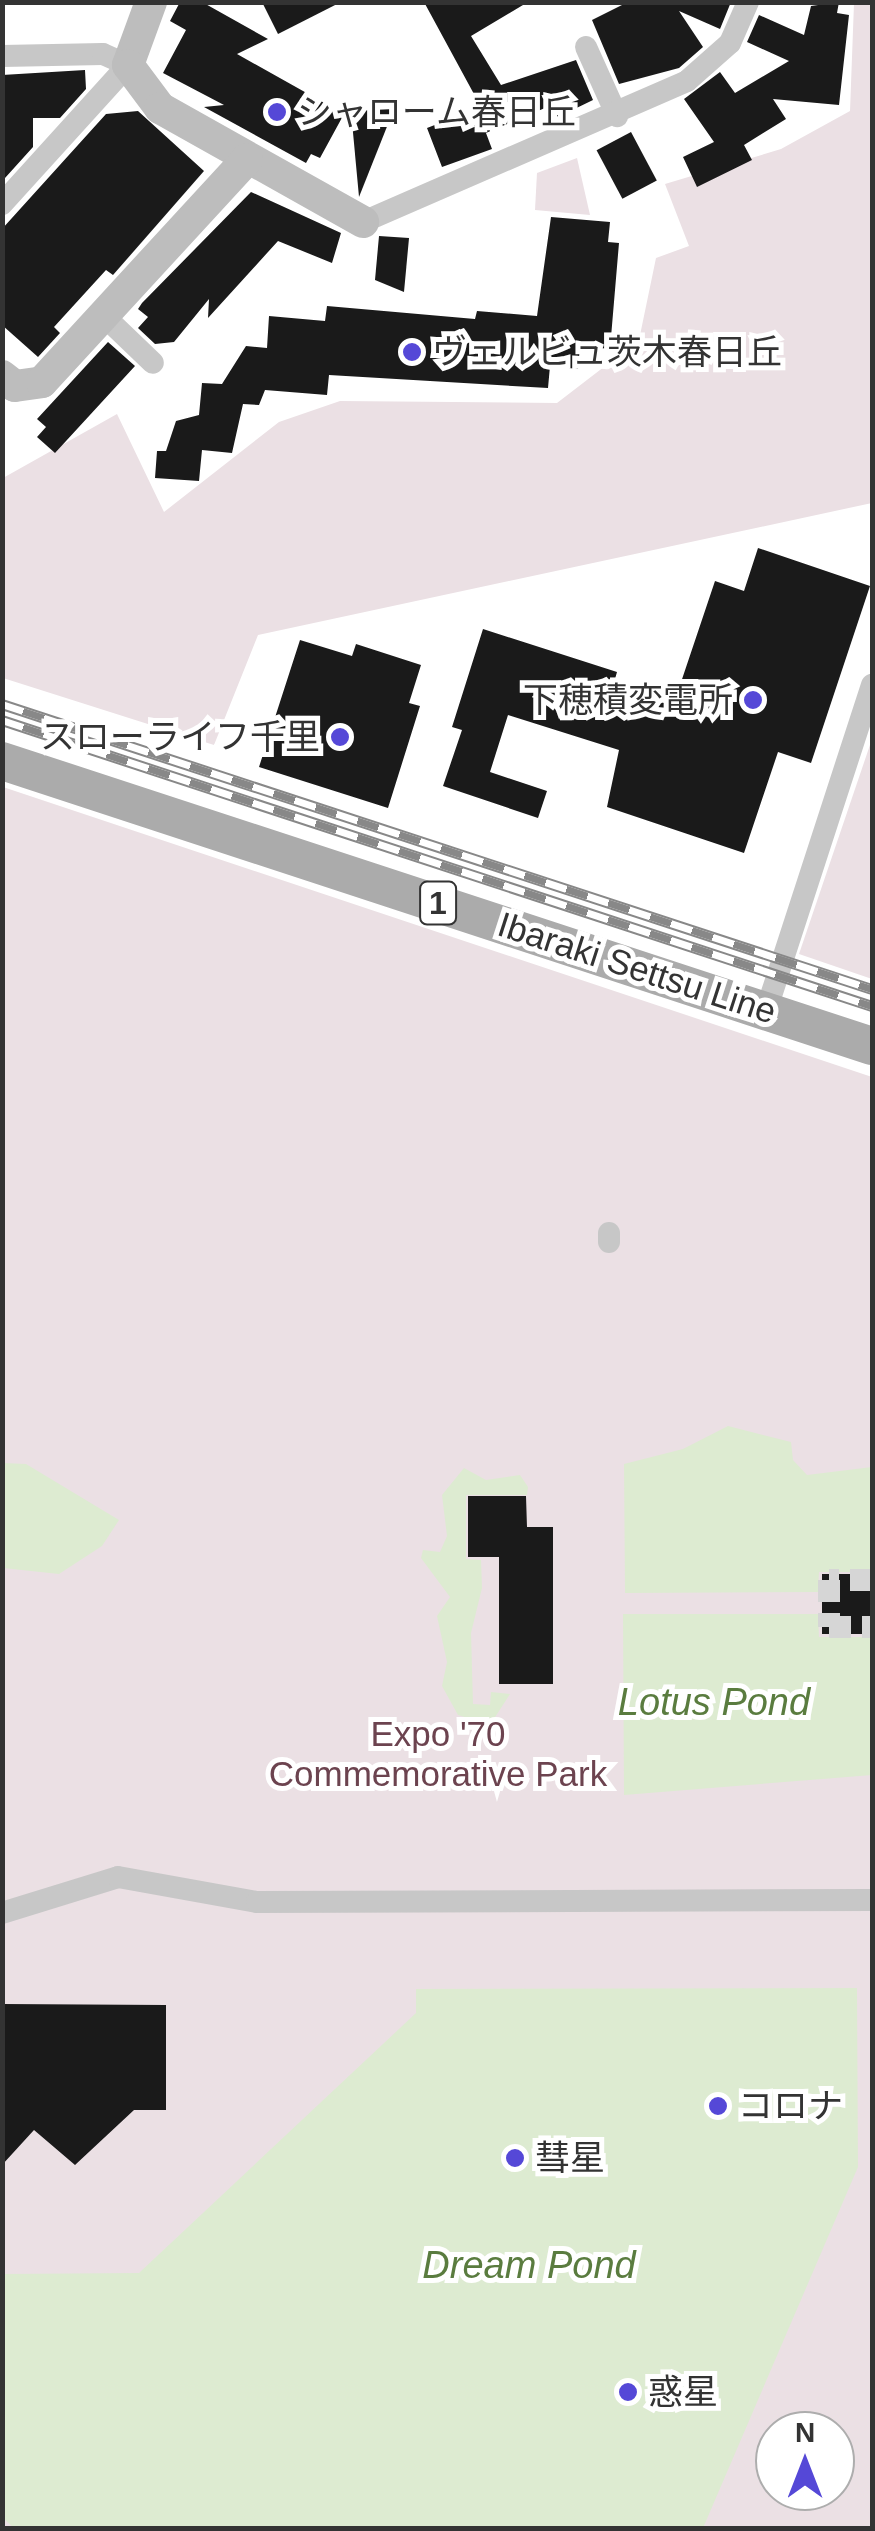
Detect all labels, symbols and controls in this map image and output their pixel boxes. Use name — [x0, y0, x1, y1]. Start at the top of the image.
place label: シャローム春日丘 — [297, 91, 577, 133]
marker: シャローム春日丘 — [266, 101, 288, 123]
place label: ヴェルビュ茨木春日丘 — [432, 331, 782, 373]
marker: ヴェルビュ茨木春日丘 — [401, 341, 423, 363]
place label: 下穂積変電所 — [523, 679, 733, 721]
marker: 下穂積変電所 — [742, 689, 764, 711]
place label: スローライフ千里 — [40, 716, 320, 758]
marker: スローライフ千里 — [329, 726, 351, 748]
road number: 1 — [418, 876, 458, 930]
street label: Ibaraki Settsu Line — [493, 903, 781, 1033]
water label: Lotus Pond — [618, 1680, 810, 1726]
park label: Expo '70 Commemorative Park — [269, 1713, 607, 1795]
place label: コロナ — [738, 2085, 843, 2127]
marker: コロナ — [707, 2095, 729, 2117]
place label: 彗星 — [535, 2137, 605, 2179]
marker: 彗星 — [504, 2147, 526, 2169]
water label: Dream Pond — [422, 2243, 636, 2289]
place label: 惑星 — [648, 2371, 718, 2413]
marker: 惑星 — [617, 2381, 639, 2403]
north arrow — [755, 2411, 855, 2511]
text: N — [795, 2417, 815, 2448]

